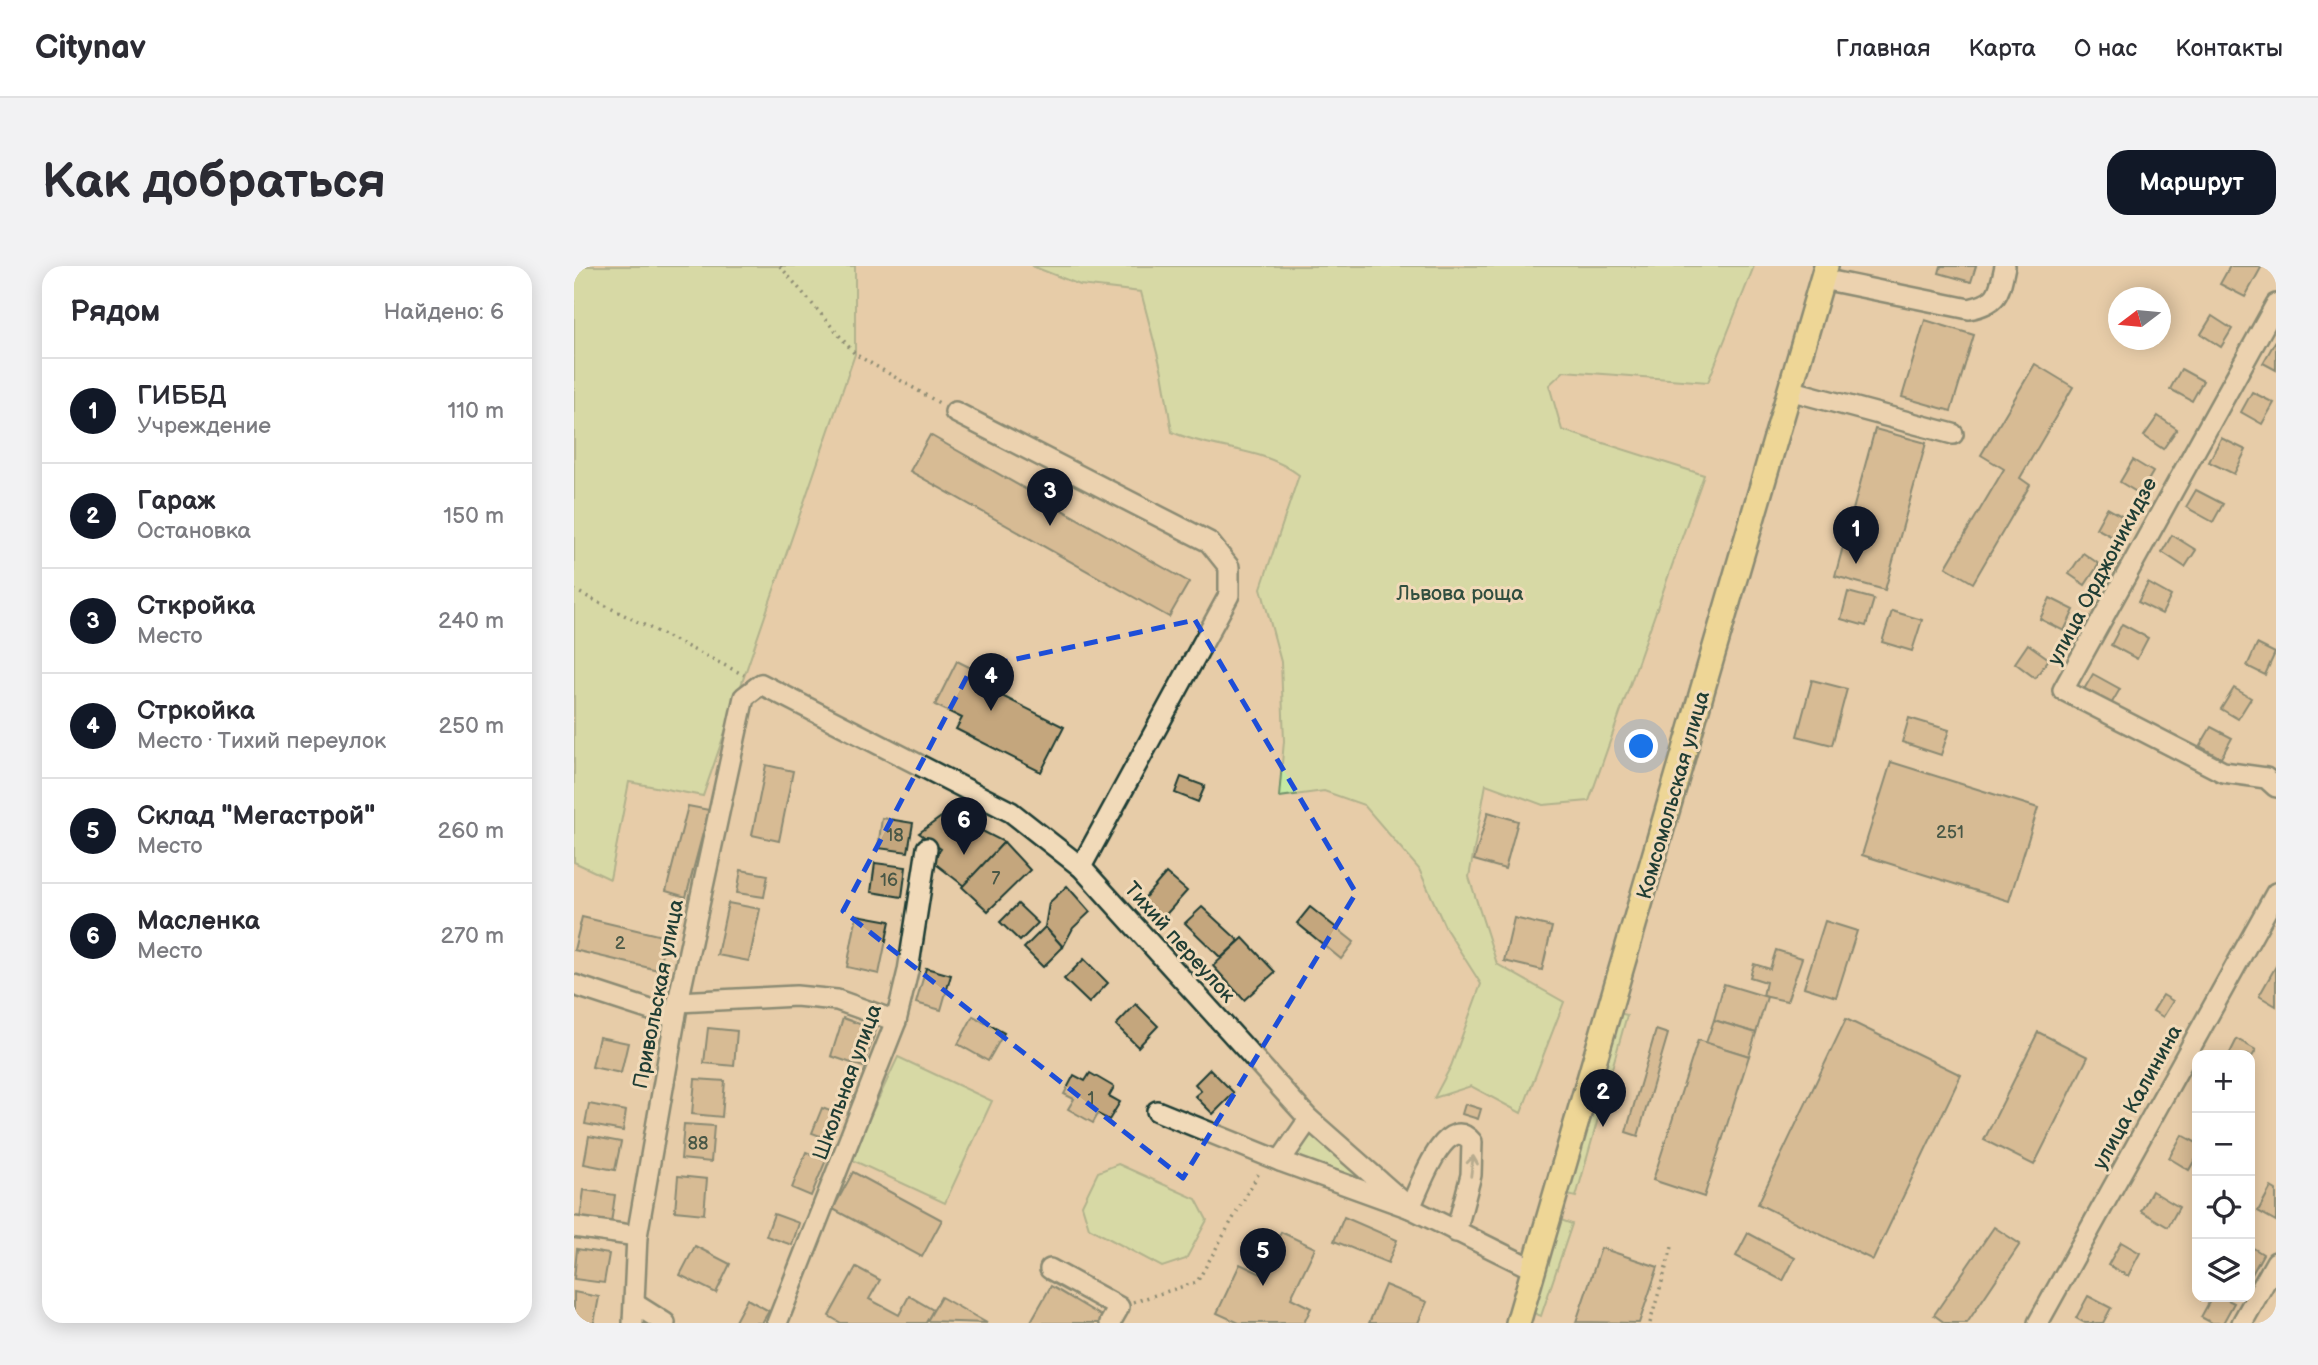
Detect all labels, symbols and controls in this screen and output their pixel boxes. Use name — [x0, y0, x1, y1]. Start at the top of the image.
text: Citynav — [35, 28, 146, 68]
text: Главная — [1836, 34, 1930, 63]
text: Карта — [1968, 34, 2036, 63]
text: О нас — [2074, 34, 2137, 63]
text: Контакты — [2175, 34, 2283, 63]
button: Маршрут — [2107, 150, 2276, 215]
text: Как добраться — [42, 153, 386, 212]
north arrow — [2108, 287, 2171, 350]
text: Рядом — [70, 294, 160, 330]
text: Найдено: 6 — [383, 298, 504, 326]
text: ГИББД — [137, 381, 226, 412]
text: 1 — [88, 397, 98, 425]
text: 110 m — [447, 397, 504, 425]
text: Учреждение — [137, 412, 271, 440]
pin: 3 — [1027, 468, 1073, 526]
street label: улица Орджоникидзе — [2042, 473, 2163, 669]
text: Гараж — [137, 486, 215, 517]
text: 2 — [86, 502, 100, 530]
text: 150 m — [443, 502, 504, 530]
pin: 1 — [1833, 506, 1879, 564]
text: Остановка — [137, 517, 251, 545]
park label: Львова роща — [1395, 581, 1524, 606]
text: Сткройка — [137, 591, 255, 622]
text: 3 — [86, 607, 100, 635]
text: 240 m — [438, 607, 504, 635]
text: Место — [137, 622, 203, 650]
pin: 4 — [968, 653, 1014, 711]
street label: Комсомольская улица — [1632, 688, 1715, 902]
text: Стркойка — [137, 696, 255, 727]
text: 4 — [86, 712, 100, 740]
text: 250 m — [438, 712, 504, 740]
text: Место · Тихий переулок — [137, 727, 386, 755]
your location — [1624, 729, 1658, 763]
pin: 6 — [941, 797, 987, 855]
text: Склад "Мегастрой" — [137, 801, 375, 832]
text: 5 — [86, 817, 100, 845]
text: 260 m — [438, 817, 504, 845]
house number: 251 — [1936, 822, 1964, 843]
house number: 18 — [886, 825, 904, 846]
text: Место — [137, 832, 203, 860]
house number: 7 — [992, 868, 1001, 889]
house number: 16 — [880, 870, 898, 891]
street label: Тихий переулок — [1119, 877, 1240, 1008]
street label: Привольская улица — [628, 897, 689, 1091]
text: Масленка — [137, 906, 260, 937]
text: 6 — [86, 922, 100, 950]
text: 270 m — [440, 922, 504, 950]
house number: 2 — [615, 933, 626, 954]
text: Место — [137, 937, 203, 965]
street label: Школьная улица — [808, 1000, 887, 1163]
street label: улица Калинина — [2087, 1020, 2188, 1174]
map controls — [2192, 1050, 2255, 1302]
button: + — [2192, 1050, 2255, 1113]
pin: 2 — [1580, 1069, 1626, 1127]
house number: 1 — [1088, 1088, 1094, 1109]
button: − — [2192, 1113, 2255, 1176]
house number: 88 — [688, 1133, 709, 1154]
one-way arrow — [1465, 1155, 1478, 1178]
button: locate — [2192, 1176, 2255, 1239]
pin: 5 — [1240, 1228, 1286, 1286]
button: layers — [2192, 1239, 2255, 1302]

